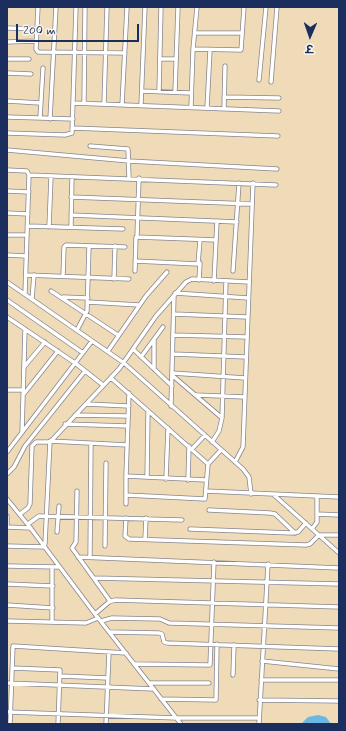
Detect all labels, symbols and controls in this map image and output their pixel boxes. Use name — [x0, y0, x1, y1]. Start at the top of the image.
scale bar — [18, 16, 141, 42]
north arrow — [290, 16, 330, 56]
text: 200 m — [23, 23, 56, 39]
text: उ — [306, 41, 313, 55]

